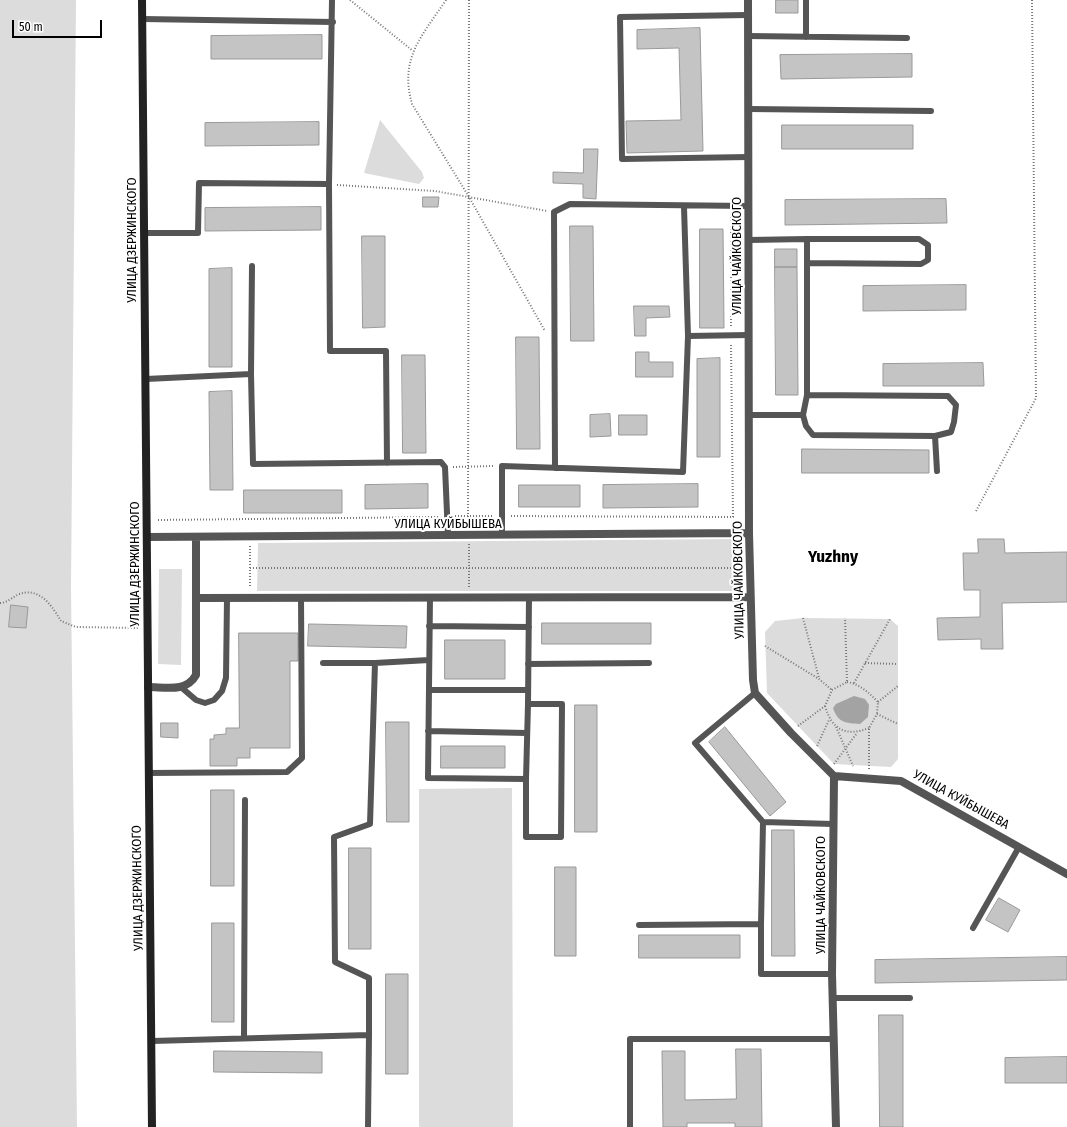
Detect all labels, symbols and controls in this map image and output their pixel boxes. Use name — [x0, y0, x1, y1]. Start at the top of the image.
scale bar — [14, 12, 104, 38]
text: 50 m — [19, 20, 43, 34]
street label: УЛИЦА ДЗЕРЖИНСКОГО — [124, 177, 140, 303]
street label: УЛИЦА ЧАЙКОВСКОГО — [729, 197, 745, 315]
street label: УЛИЦА ДЗЕРЖИНСКОГО — [127, 501, 143, 627]
street label: УЛИЦА КУЙБЫШЕВА — [394, 516, 502, 532]
street label: УЛИЦА ЧАЙКОВСКОГО — [730, 521, 748, 639]
district label: Yuzhny — [808, 547, 858, 567]
street label: УЛИЦА КУЙБЫШЕВА — [910, 767, 1012, 833]
street label: УЛИЦА ДЗЕРЖИНСКОГО — [129, 825, 147, 951]
street label: УЛИЦА ЧАЙКОВСКОГО — [813, 836, 829, 954]

